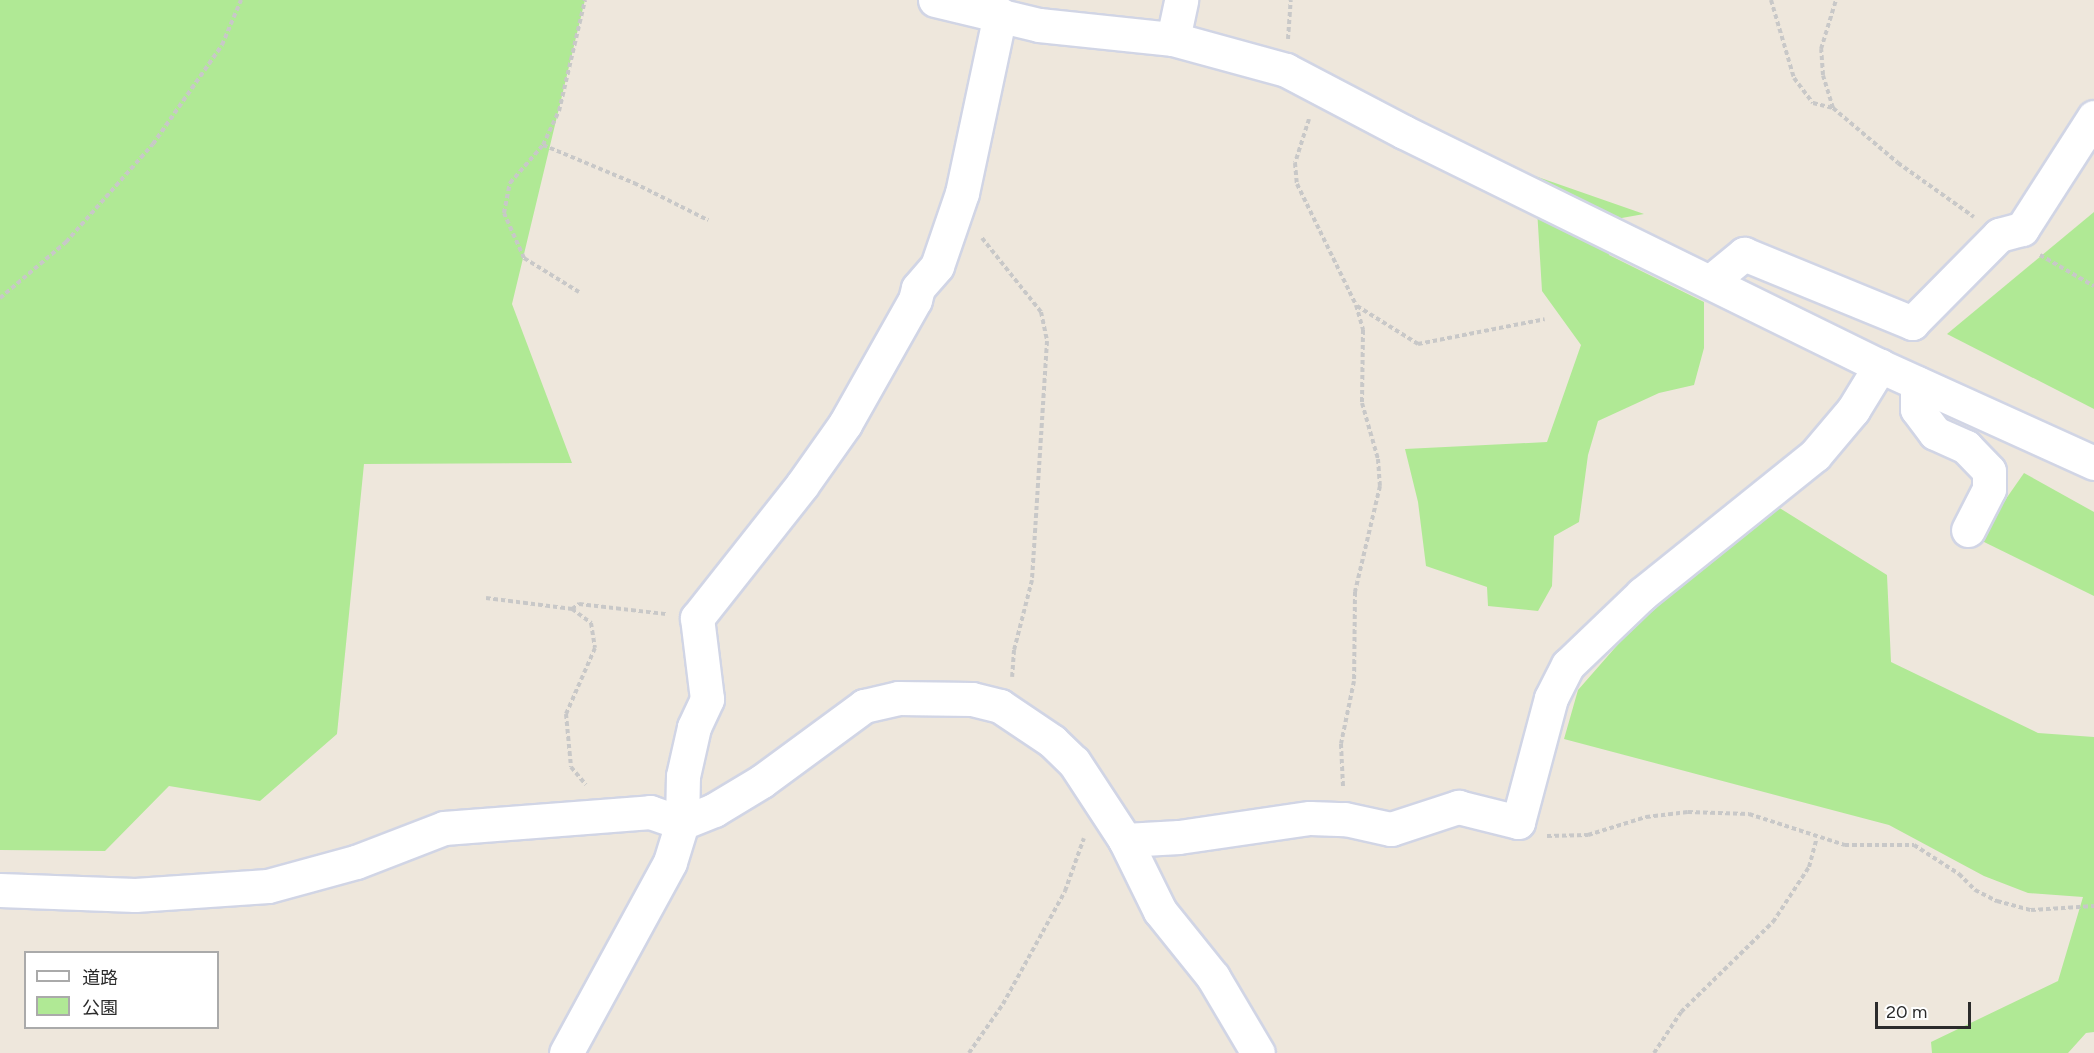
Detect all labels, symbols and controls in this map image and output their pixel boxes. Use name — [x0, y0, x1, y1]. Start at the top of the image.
legend — [24, 951, 219, 1029]
text: 道路 — [82, 967, 118, 989]
scale bar — [1878, 990, 1974, 1028]
text: 公園 — [82, 997, 118, 1019]
text: 20 m — [1886, 1001, 1927, 1023]

